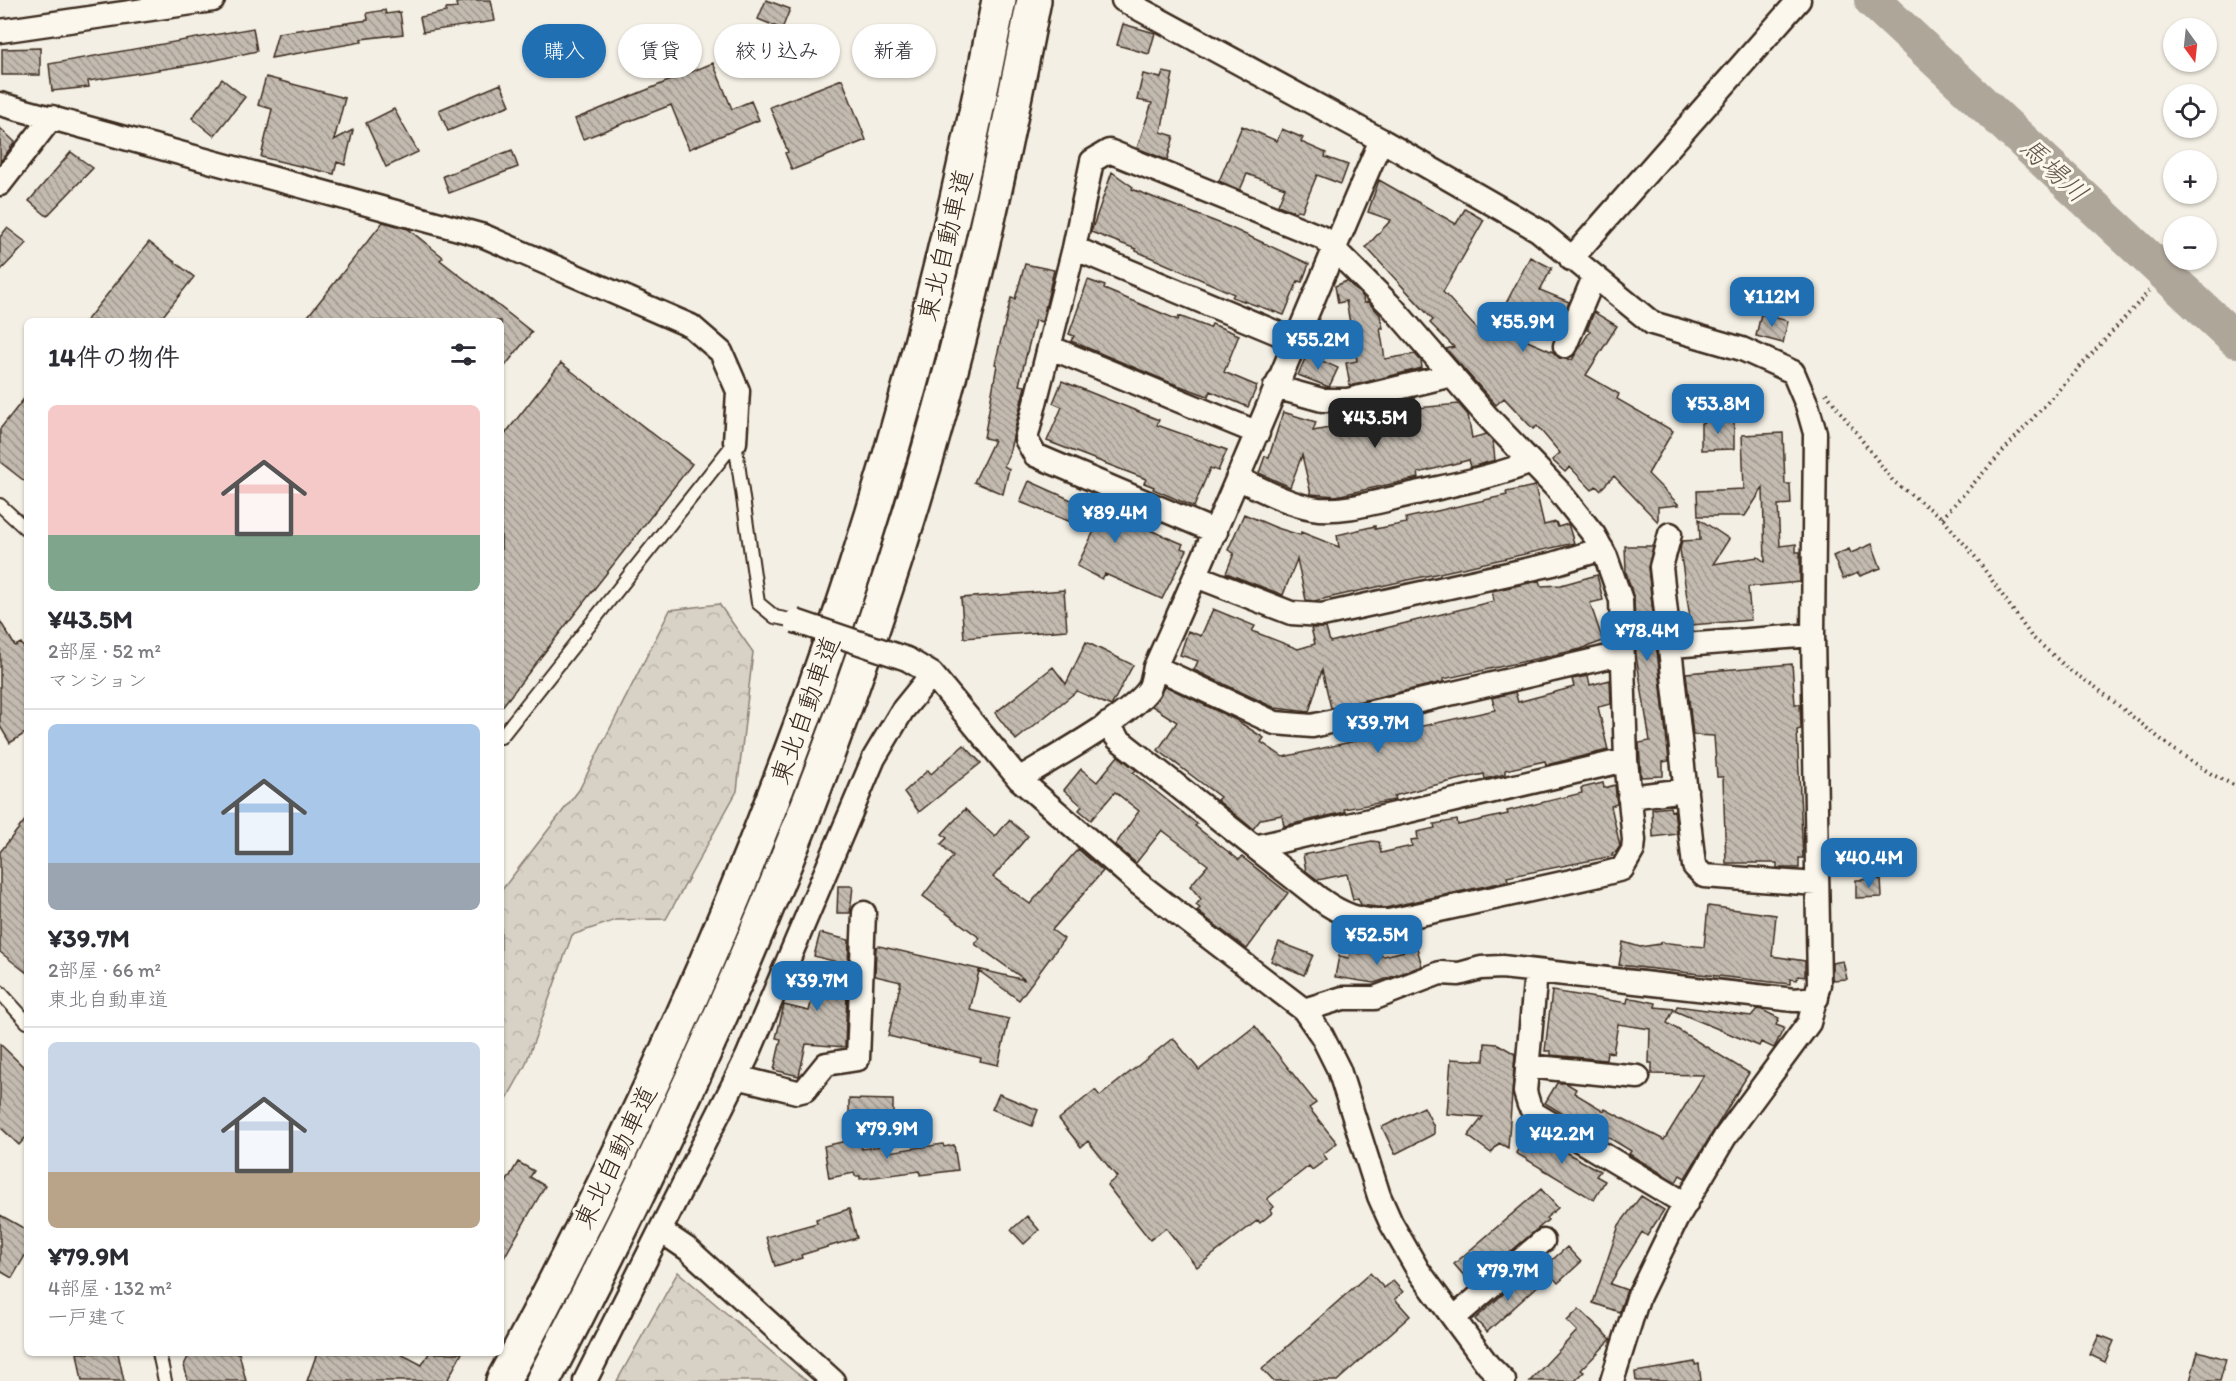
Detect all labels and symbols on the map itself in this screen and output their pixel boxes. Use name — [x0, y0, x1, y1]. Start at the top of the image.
north arrow — [2163, 18, 2217, 72]
water label: 馬場川 — [2013, 130, 2095, 209]
street label: 東北自動車道 — [911, 165, 979, 325]
pin: ¥112M — [1730, 277, 1814, 328]
pin: ¥55.9M — [1474, 302, 1572, 353]
pin: ¥55.2M — [1269, 320, 1367, 371]
pin: ¥53.8M — [1669, 384, 1767, 435]
pin: ¥43.5M — [1326, 398, 1424, 449]
pin: ¥89.4M — [1066, 493, 1164, 544]
pin: ¥78.4M — [1598, 611, 1696, 662]
street label: 東北自動車道 — [763, 631, 847, 789]
pin: ¥39.7M — [1329, 703, 1427, 754]
pin: ¥40.4M — [1820, 838, 1918, 889]
pin: ¥52.5M — [1328, 915, 1426, 966]
pin: ¥39.7M — [768, 961, 866, 1012]
street label: 東北自動車道 — [566, 1080, 664, 1234]
pin: ¥79.9M — [838, 1109, 936, 1160]
pin: ¥42.2M — [1513, 1114, 1611, 1165]
pin: ¥79.7M — [1459, 1251, 1557, 1302]

